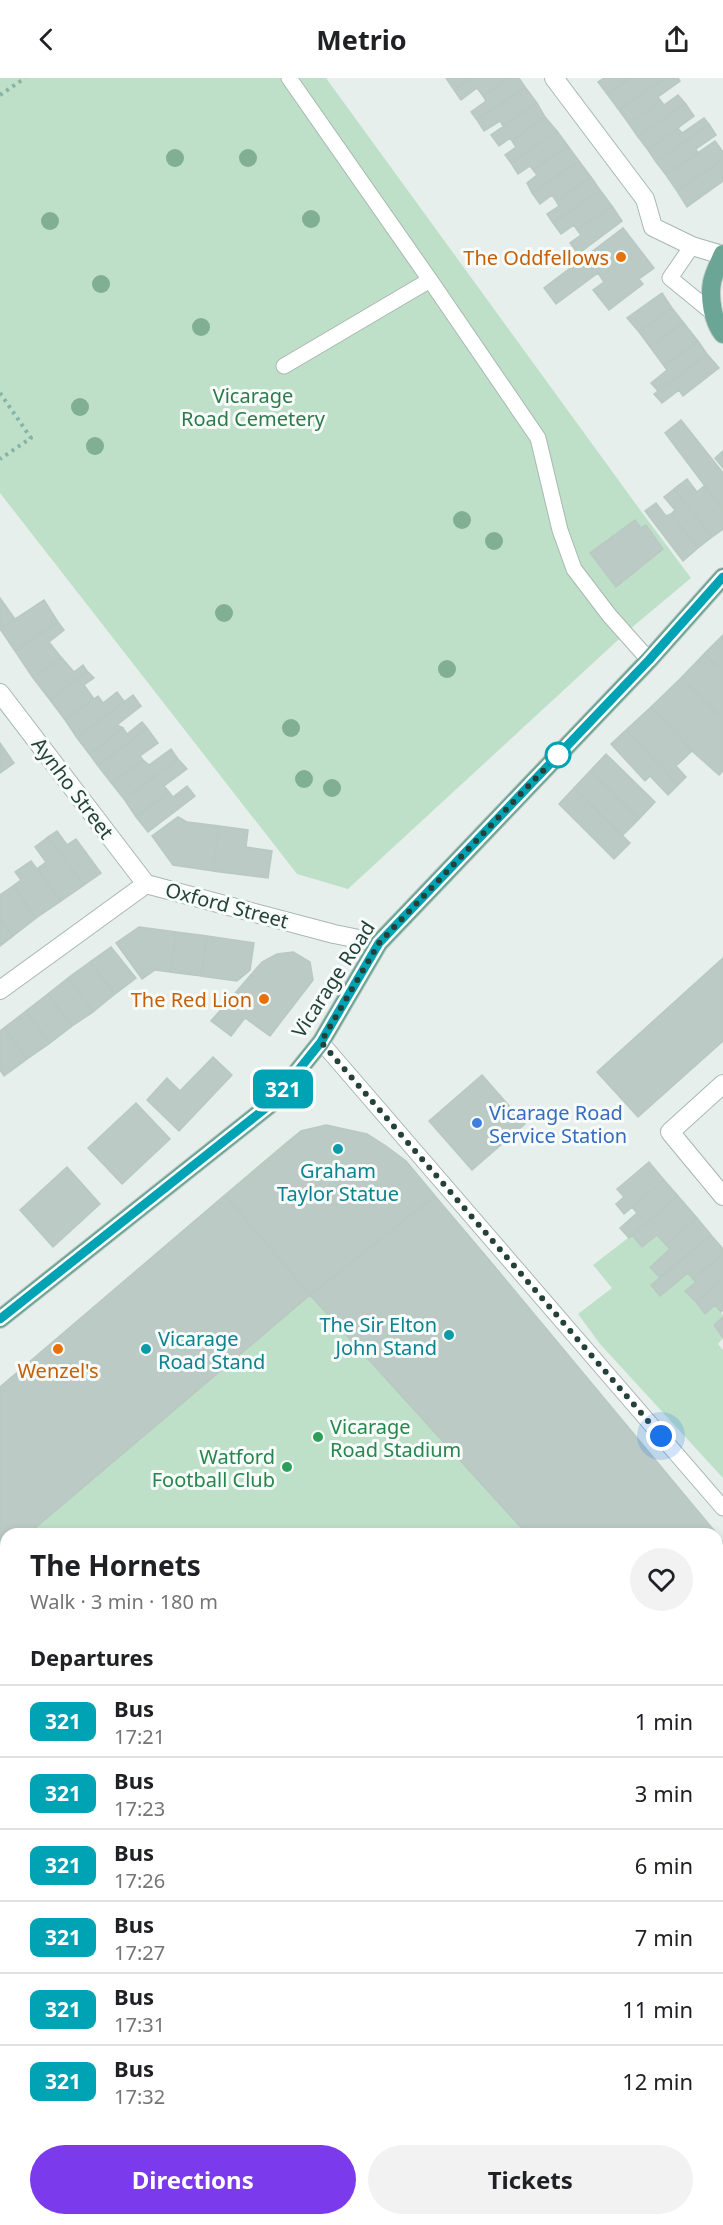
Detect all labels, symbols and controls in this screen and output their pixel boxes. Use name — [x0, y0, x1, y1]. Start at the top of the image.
text: Metrio — [316, 21, 407, 58]
icon: back — [30, 23, 63, 56]
icon: share — [660, 23, 693, 56]
place label: The Oddfellows — [463, 244, 609, 271]
marker: The Oddfellows — [614, 250, 628, 264]
park label: Vicarage Road Cemetery — [181, 382, 326, 432]
street label: Aynho Street — [26, 732, 120, 844]
unlabelled marker — [545, 742, 571, 768]
street label: Oxford Street — [162, 876, 292, 934]
street label: Vicarage Road — [285, 915, 381, 1043]
place label: The Red Lion — [131, 986, 252, 1013]
marker: The Red Lion — [257, 992, 271, 1006]
line badge: 321 — [248, 1070, 318, 1108]
text: 321 — [265, 1075, 301, 1103]
place label: Vicarage Road Service Station — [489, 1099, 627, 1149]
marker: Vicarage Road Service Station — [470, 1116, 484, 1130]
marker: Graham Taylor Statue — [331, 1142, 345, 1156]
place label: Graham Taylor Statue — [277, 1157, 399, 1207]
place label: The Sir Elton John Stand — [319, 1311, 437, 1361]
place label: Vicarage Road Stand — [158, 1325, 265, 1375]
marker: The Sir Elton John Stand — [442, 1328, 456, 1342]
marker: Wenzel's — [51, 1342, 65, 1356]
marker: Vicarage Road Stand — [139, 1342, 153, 1356]
place label: Wenzel's — [17, 1357, 99, 1384]
place label: Vicarage Road Stadium — [330, 1413, 461, 1463]
your location — [646, 1421, 676, 1451]
marker: Vicarage Road Stadium — [311, 1430, 325, 1444]
place label: Watford Football Club — [152, 1443, 275, 1493]
marker: Watford Football Club — [280, 1460, 294, 1474]
text: The Hornets — [30, 1546, 201, 1584]
button: heart — [630, 1548, 693, 1611]
text: Walk · 3 min · 180 m — [30, 1588, 218, 1615]
text: Departures — [30, 1642, 154, 1672]
text: Bus — [114, 1693, 154, 1723]
text: 1 min — [635, 1706, 693, 1736]
text: 321 — [45, 1707, 81, 1735]
text: 17:21 — [114, 1723, 165, 1750]
text: Bus — [114, 1765, 154, 1795]
text: 3 min — [635, 1778, 693, 1808]
text: 321 — [45, 1779, 81, 1807]
text: 17:23 — [114, 1795, 165, 1822]
text: Bus — [114, 1837, 154, 1867]
text: 6 min — [635, 1850, 693, 1880]
text: 321 — [45, 1851, 81, 1879]
text: 17:26 — [114, 1867, 165, 1894]
text: Bus — [114, 1909, 154, 1939]
text: 7 min — [635, 1922, 693, 1952]
text: 321 — [45, 1923, 81, 1951]
text: 17:27 — [114, 1939, 165, 1966]
text: Bus — [114, 1981, 154, 2011]
text: 11 min — [622, 1994, 693, 2024]
text: 321 — [45, 1995, 81, 2023]
text: 17:31 — [114, 2011, 165, 2038]
text: Bus — [114, 2053, 154, 2083]
text: 12 min — [622, 2066, 693, 2096]
text: 321 — [45, 2067, 81, 2095]
text: 17:32 — [114, 2083, 165, 2110]
button: Directions — [30, 2145, 356, 2214]
button: Tickets — [368, 2145, 693, 2214]

